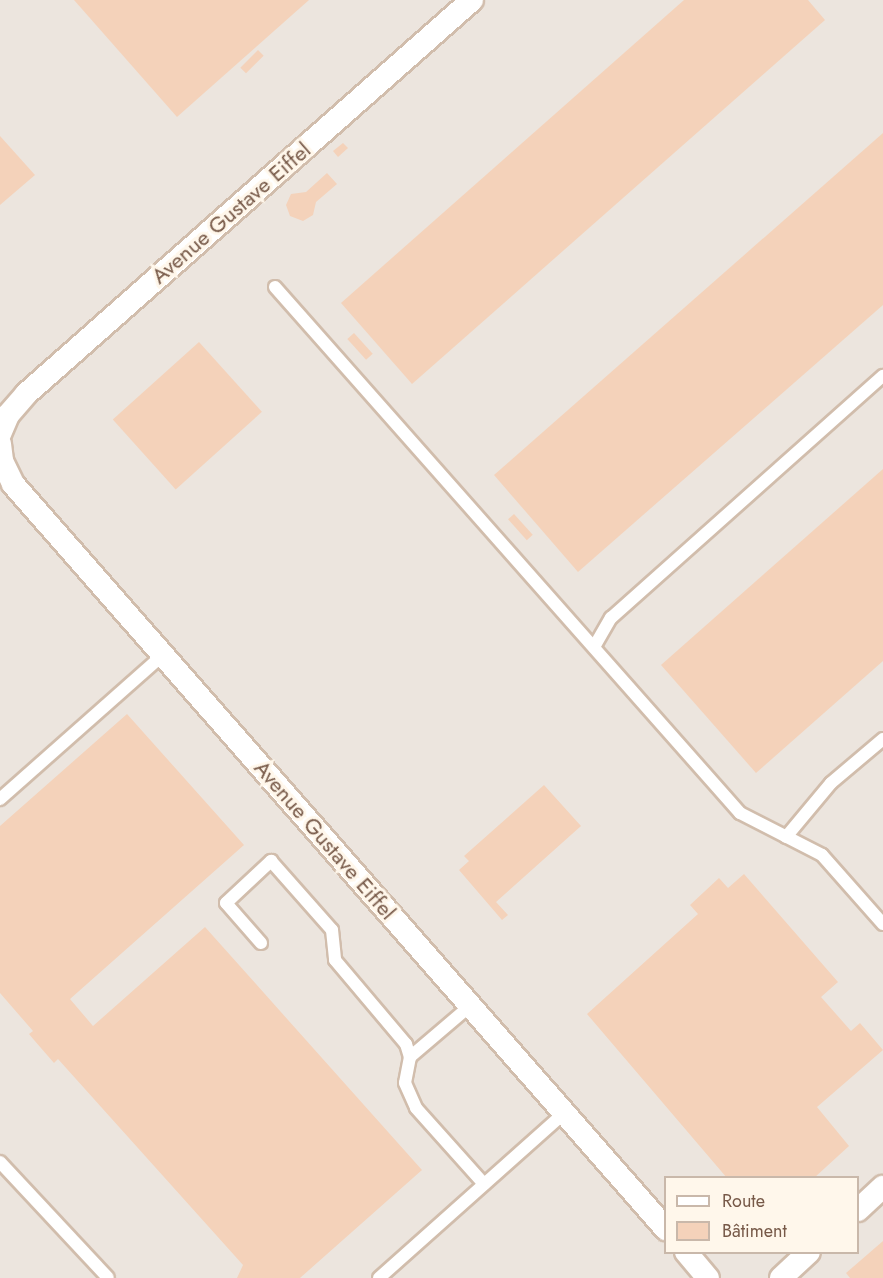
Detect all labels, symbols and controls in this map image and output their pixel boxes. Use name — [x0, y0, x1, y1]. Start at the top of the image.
street label: Avenue Gustave Eiffel — [146, 137, 316, 289]
street label: Avenue Gustave Eiffel — [249, 755, 401, 925]
legend — [664, 1176, 859, 1254]
text: Route — [722, 1188, 765, 1214]
text: Bâtiment — [722, 1218, 787, 1244]

